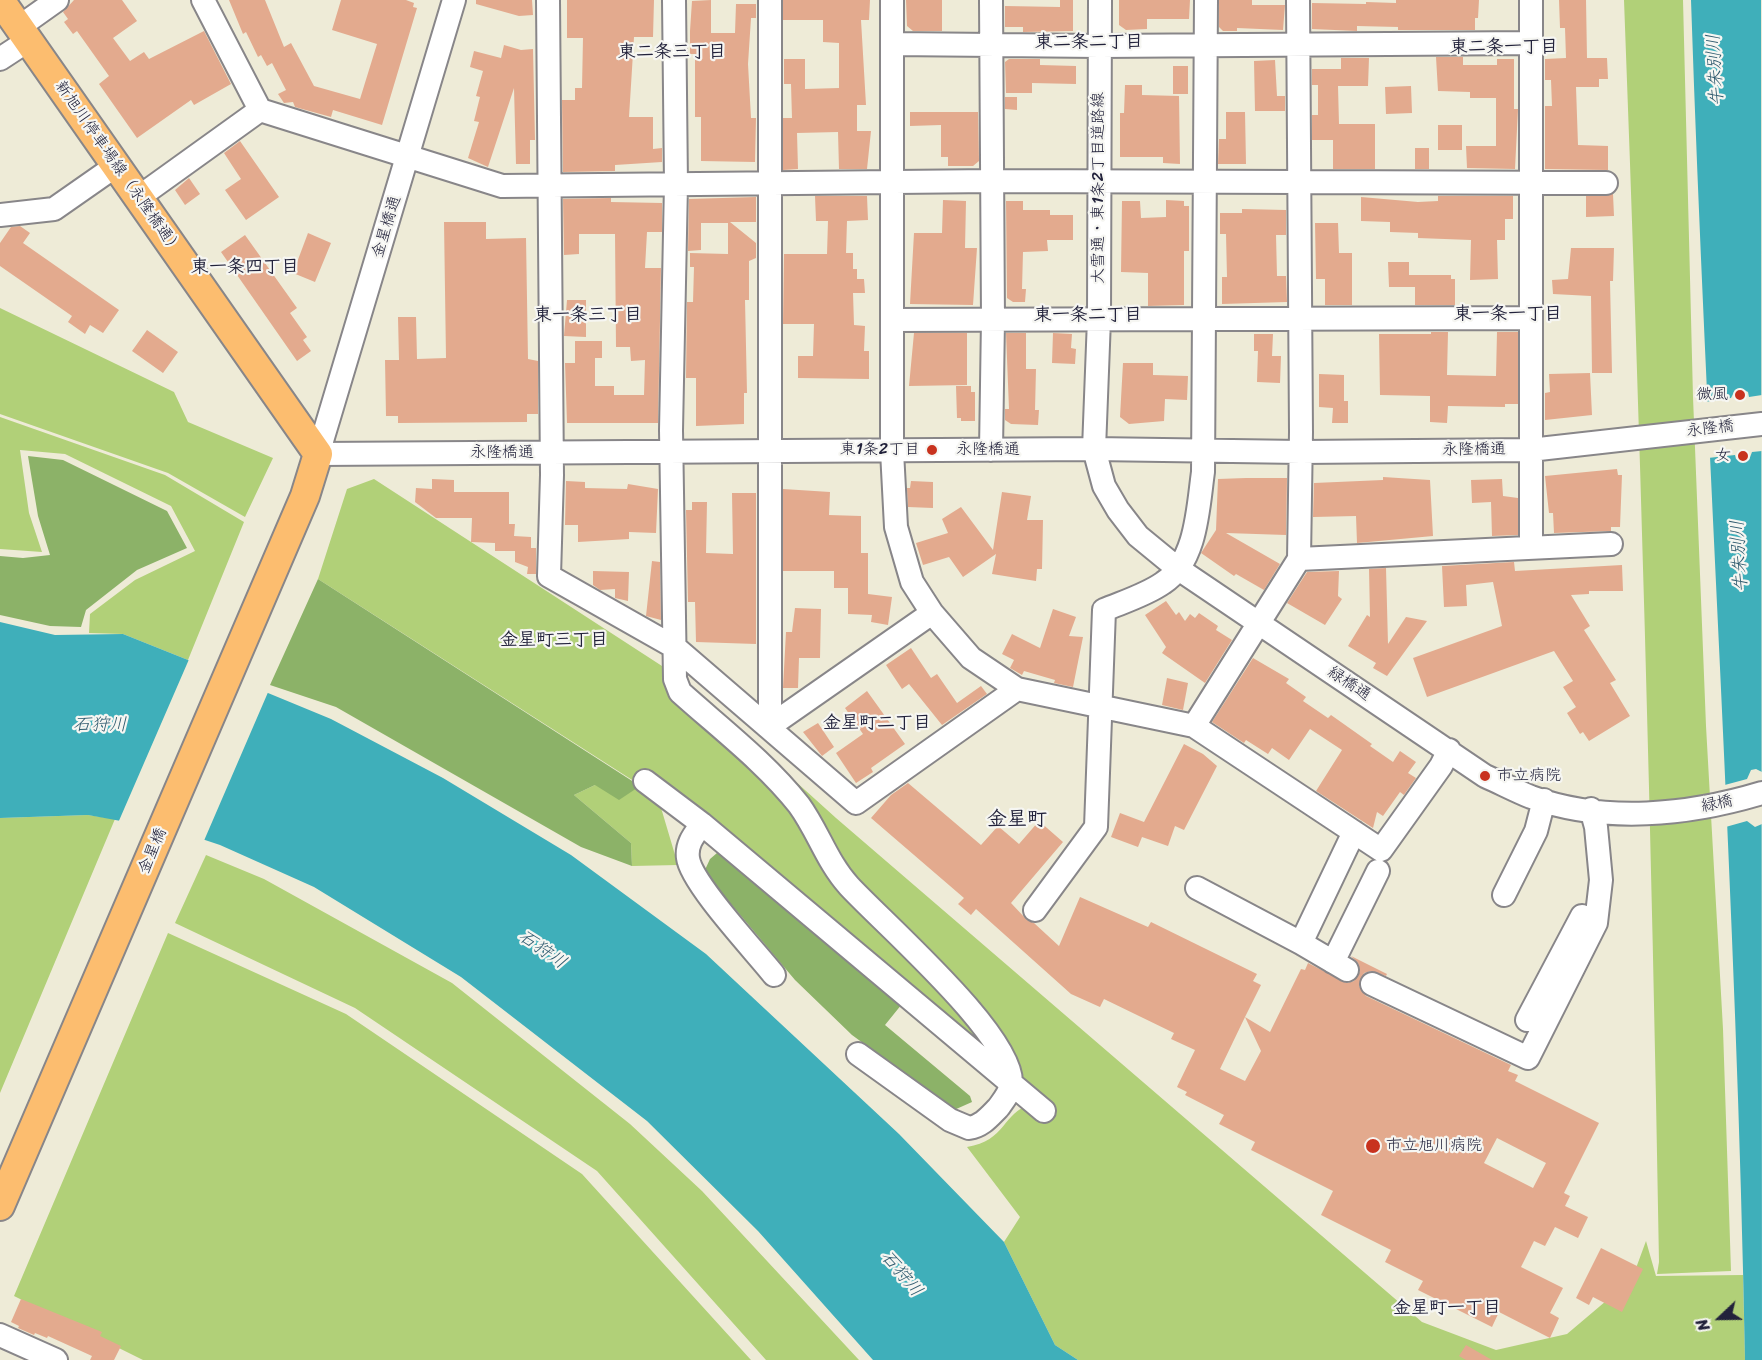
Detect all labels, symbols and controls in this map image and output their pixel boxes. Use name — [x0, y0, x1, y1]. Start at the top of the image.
district label: 東二条二丁目 — [1035, 31, 1143, 53]
water label: 牛朱別川 — [1703, 33, 1729, 107]
district label: 東二条一丁目 — [1450, 36, 1558, 58]
district label: 東二条三丁目 — [618, 41, 726, 63]
street label: 新旭川停車場線（永隆橋通） — [50, 77, 186, 259]
street label: 大雪通・東1条2丁目道路線 — [1089, 92, 1109, 284]
street label: 金星橋通 — [368, 194, 406, 260]
district label: 東一条四丁目 — [191, 256, 299, 278]
district label: 東一条一丁目 — [1454, 303, 1562, 325]
district label: 東一条三丁目 — [534, 304, 642, 326]
district label: 東一条二丁目 — [1034, 304, 1142, 326]
place label: 微風 — [1696, 385, 1728, 405]
marker: 微風 — [1733, 388, 1747, 402]
street label: 永隆橋 — [1685, 417, 1735, 441]
place label: 東1条2丁目 — [840, 440, 920, 460]
street label: 永隆橋通 — [956, 440, 1020, 460]
street label: 永隆橋通 — [1442, 440, 1506, 460]
street label: 永隆橋通 — [470, 443, 534, 463]
marker: 東1条2丁目 — [925, 443, 939, 457]
place label: 女 — [1715, 446, 1731, 466]
marker: 女 — [1736, 449, 1750, 463]
water label: 牛朱別川 — [1727, 519, 1753, 593]
district label: 金星町三丁目 — [500, 629, 608, 651]
street label: 緑橋通 — [1324, 663, 1374, 705]
district label: 金星町二丁目 — [823, 712, 931, 734]
water label: 石狩川 — [73, 714, 127, 736]
place label: 市立病院 — [1497, 766, 1561, 786]
marker: 市立病院 — [1478, 769, 1492, 783]
street label: 緑橋 — [1699, 791, 1735, 817]
district label: 金星町 — [987, 808, 1047, 832]
street label: 金星橋 — [135, 825, 171, 877]
water label: 石狩川 — [514, 926, 570, 974]
place label: 市立旭川病院 — [1386, 1136, 1482, 1156]
marker: 市立旭川病院 — [1364, 1137, 1382, 1155]
water label: 石狩川 — [875, 1246, 927, 1302]
north arrow — [1690, 1288, 1750, 1348]
district label: 金星町一丁目 — [1393, 1297, 1501, 1319]
text: N — [1687, 1314, 1718, 1336]

